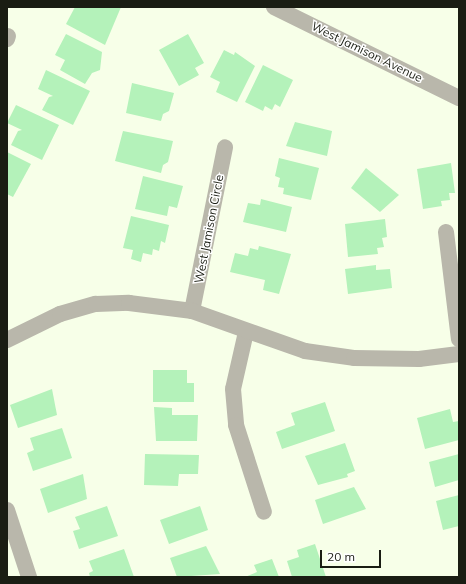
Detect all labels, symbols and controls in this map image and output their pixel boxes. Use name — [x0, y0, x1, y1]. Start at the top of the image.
street label: West Jamison Avenue — [309, 19, 425, 85]
street label: West Jamison Circle — [191, 173, 227, 285]
scale bar — [322, 542, 383, 568]
text: 20 m — [327, 549, 355, 564]

